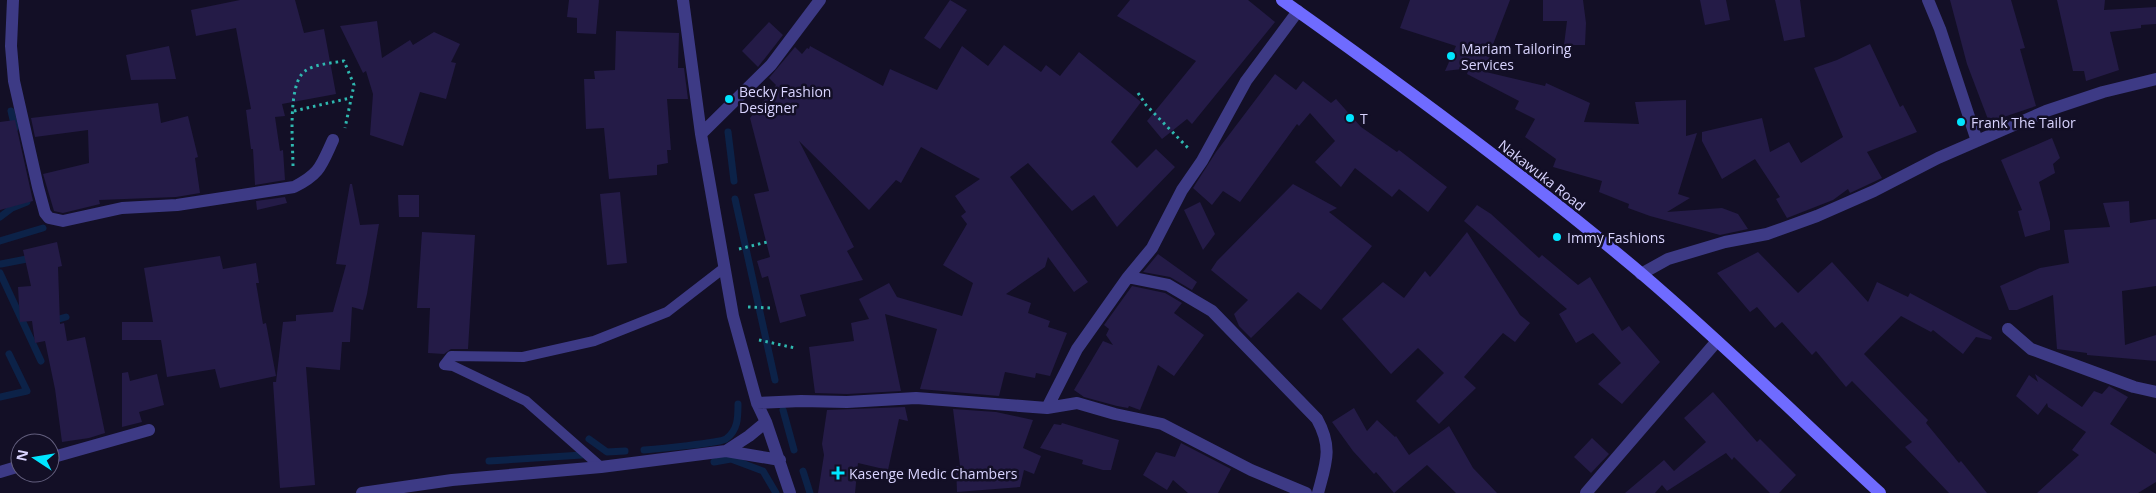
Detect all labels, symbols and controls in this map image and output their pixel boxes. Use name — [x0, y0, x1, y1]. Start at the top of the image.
place label: Mariam Tailoring Services — [1461, 39, 1572, 74]
marker: Mariam Tailoring Services — [1445, 50, 1457, 62]
place label: Becky Fashion Designer — [739, 82, 831, 117]
marker: Becky Fashion Designer — [723, 93, 735, 105]
place label: T — [1360, 109, 1368, 128]
marker: T — [1344, 112, 1356, 124]
place label: Frank The Tailor — [1971, 113, 2076, 132]
marker: Frank The Tailor — [1955, 116, 1967, 128]
street label: Nakawuka Road — [1495, 135, 1589, 215]
place label: Immy Fashions — [1567, 228, 1665, 247]
marker: Immy Fashions — [1551, 231, 1563, 243]
north arrow — [10, 433, 60, 483]
text: N — [11, 448, 32, 463]
place label: Kasenge Medic Chambers — [849, 464, 1018, 483]
marker: Kasenge Medic Chambers — [831, 466, 845, 480]

